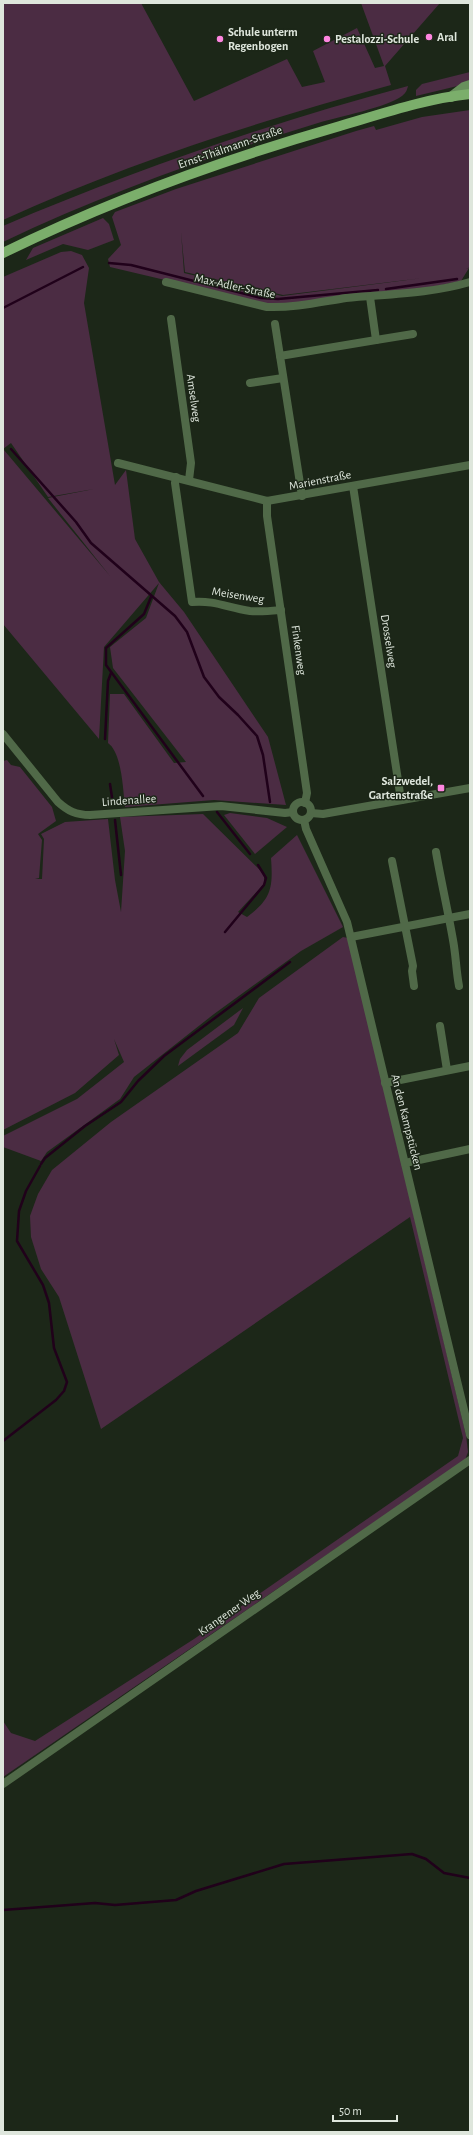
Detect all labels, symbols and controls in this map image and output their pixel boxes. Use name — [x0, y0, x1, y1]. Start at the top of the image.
place label: Schule unterm Regenbogen — [228, 26, 298, 52]
place label: Aral — [437, 31, 457, 43]
marker: Aral — [424, 32, 434, 42]
place label: Pestalozzi-Schule — [335, 33, 419, 45]
marker: Schule unterm Regenbogen — [215, 34, 225, 44]
marker: Pestalozzi-Schule — [322, 34, 332, 44]
street label: Ernst-Thälmann-Straße — [176, 124, 284, 170]
street label: Max-Adler-Straße — [193, 272, 277, 300]
street label: Amselweg — [185, 373, 203, 423]
street label: Marienstraße — [288, 468, 352, 492]
street label: Meisenweg — [211, 585, 265, 605]
street label: Drosselweg — [379, 613, 399, 669]
street label: Finkenweg — [290, 624, 308, 676]
place label: Salzwedel, Gartenstraße — [369, 775, 433, 801]
marker: Salzwedel, Gartenstraße — [436, 783, 446, 793]
street label: Lindenallee — [101, 792, 157, 808]
street label: An den Kampstücken — [389, 1073, 425, 1171]
street label: Krangener Weg — [196, 1586, 262, 1638]
scale bar — [333, 2097, 397, 2123]
text: 50 m — [339, 2105, 362, 2117]

